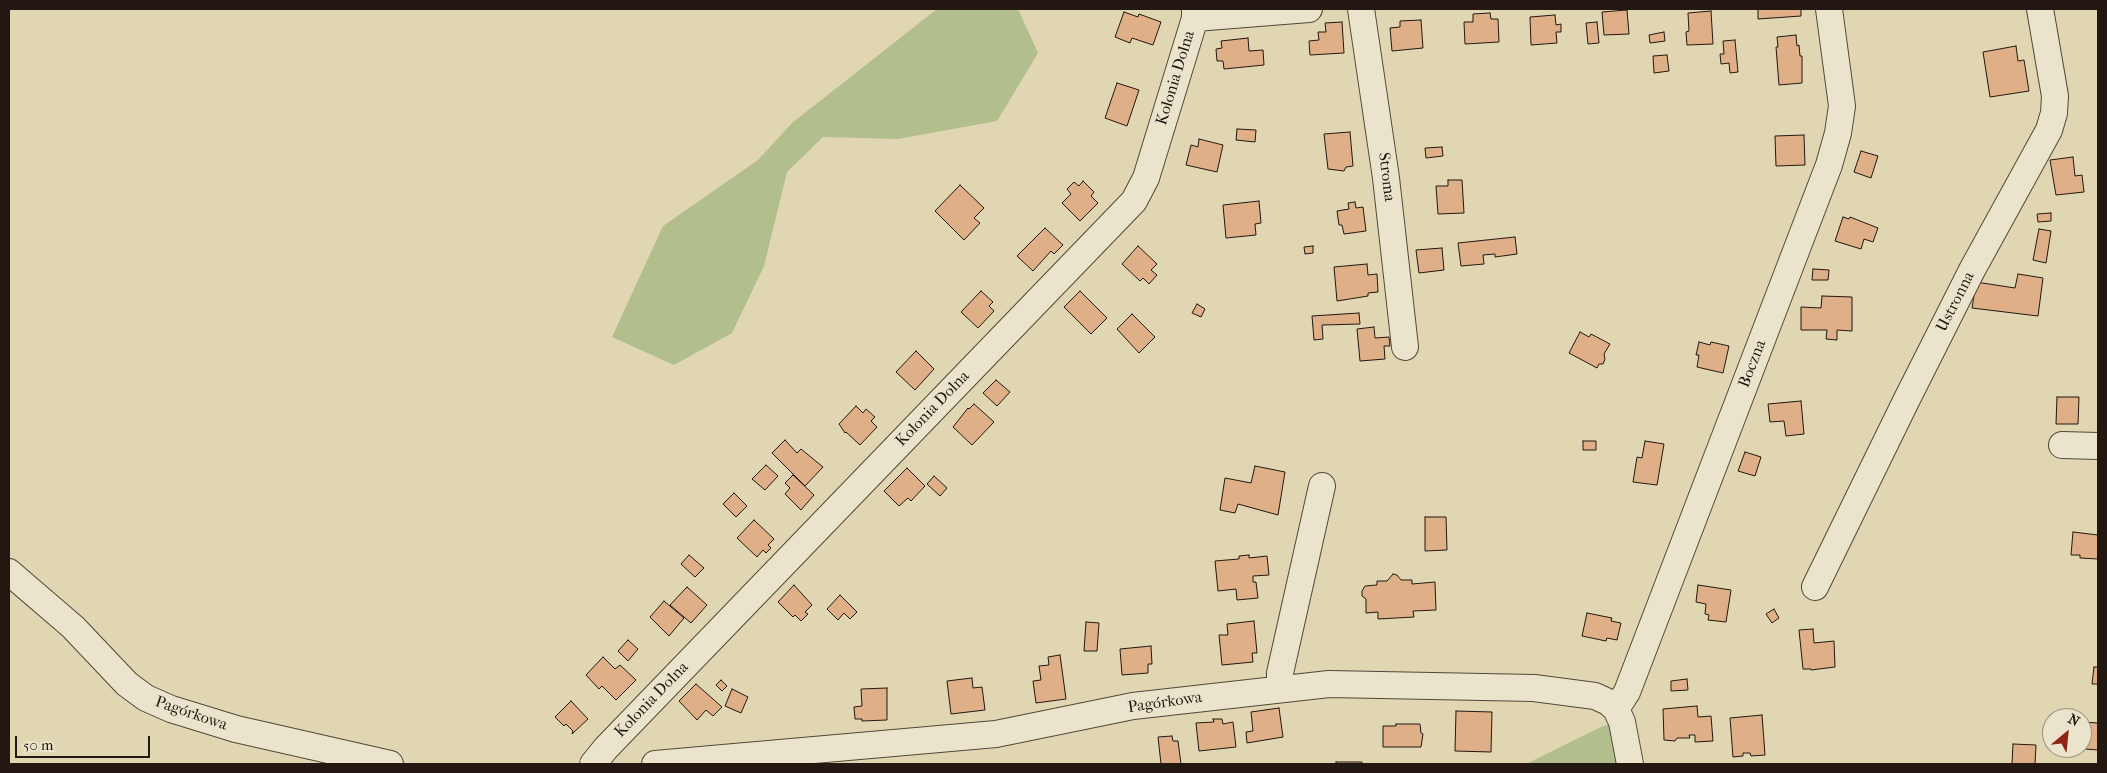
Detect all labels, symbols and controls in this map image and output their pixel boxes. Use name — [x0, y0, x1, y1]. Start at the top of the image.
street label: Kolonia Dolna — [1153, 28, 1199, 128]
street label: Stroma — [1373, 151, 1399, 203]
street label: Ustronna — [1933, 269, 1979, 335]
street label: Boczna — [1735, 338, 1771, 390]
street label: Kolonia Dolna — [892, 367, 974, 451]
street label: Kolonia Dolna — [611, 658, 693, 742]
street label: Pagórkowa — [1127, 688, 1203, 718]
street label: Pagórkowa — [152, 693, 230, 735]
north arrow — [2042, 708, 2092, 758]
text: N — [2065, 710, 2082, 730]
scale bar — [18, 726, 152, 758]
text: 50 m — [23, 736, 53, 754]

